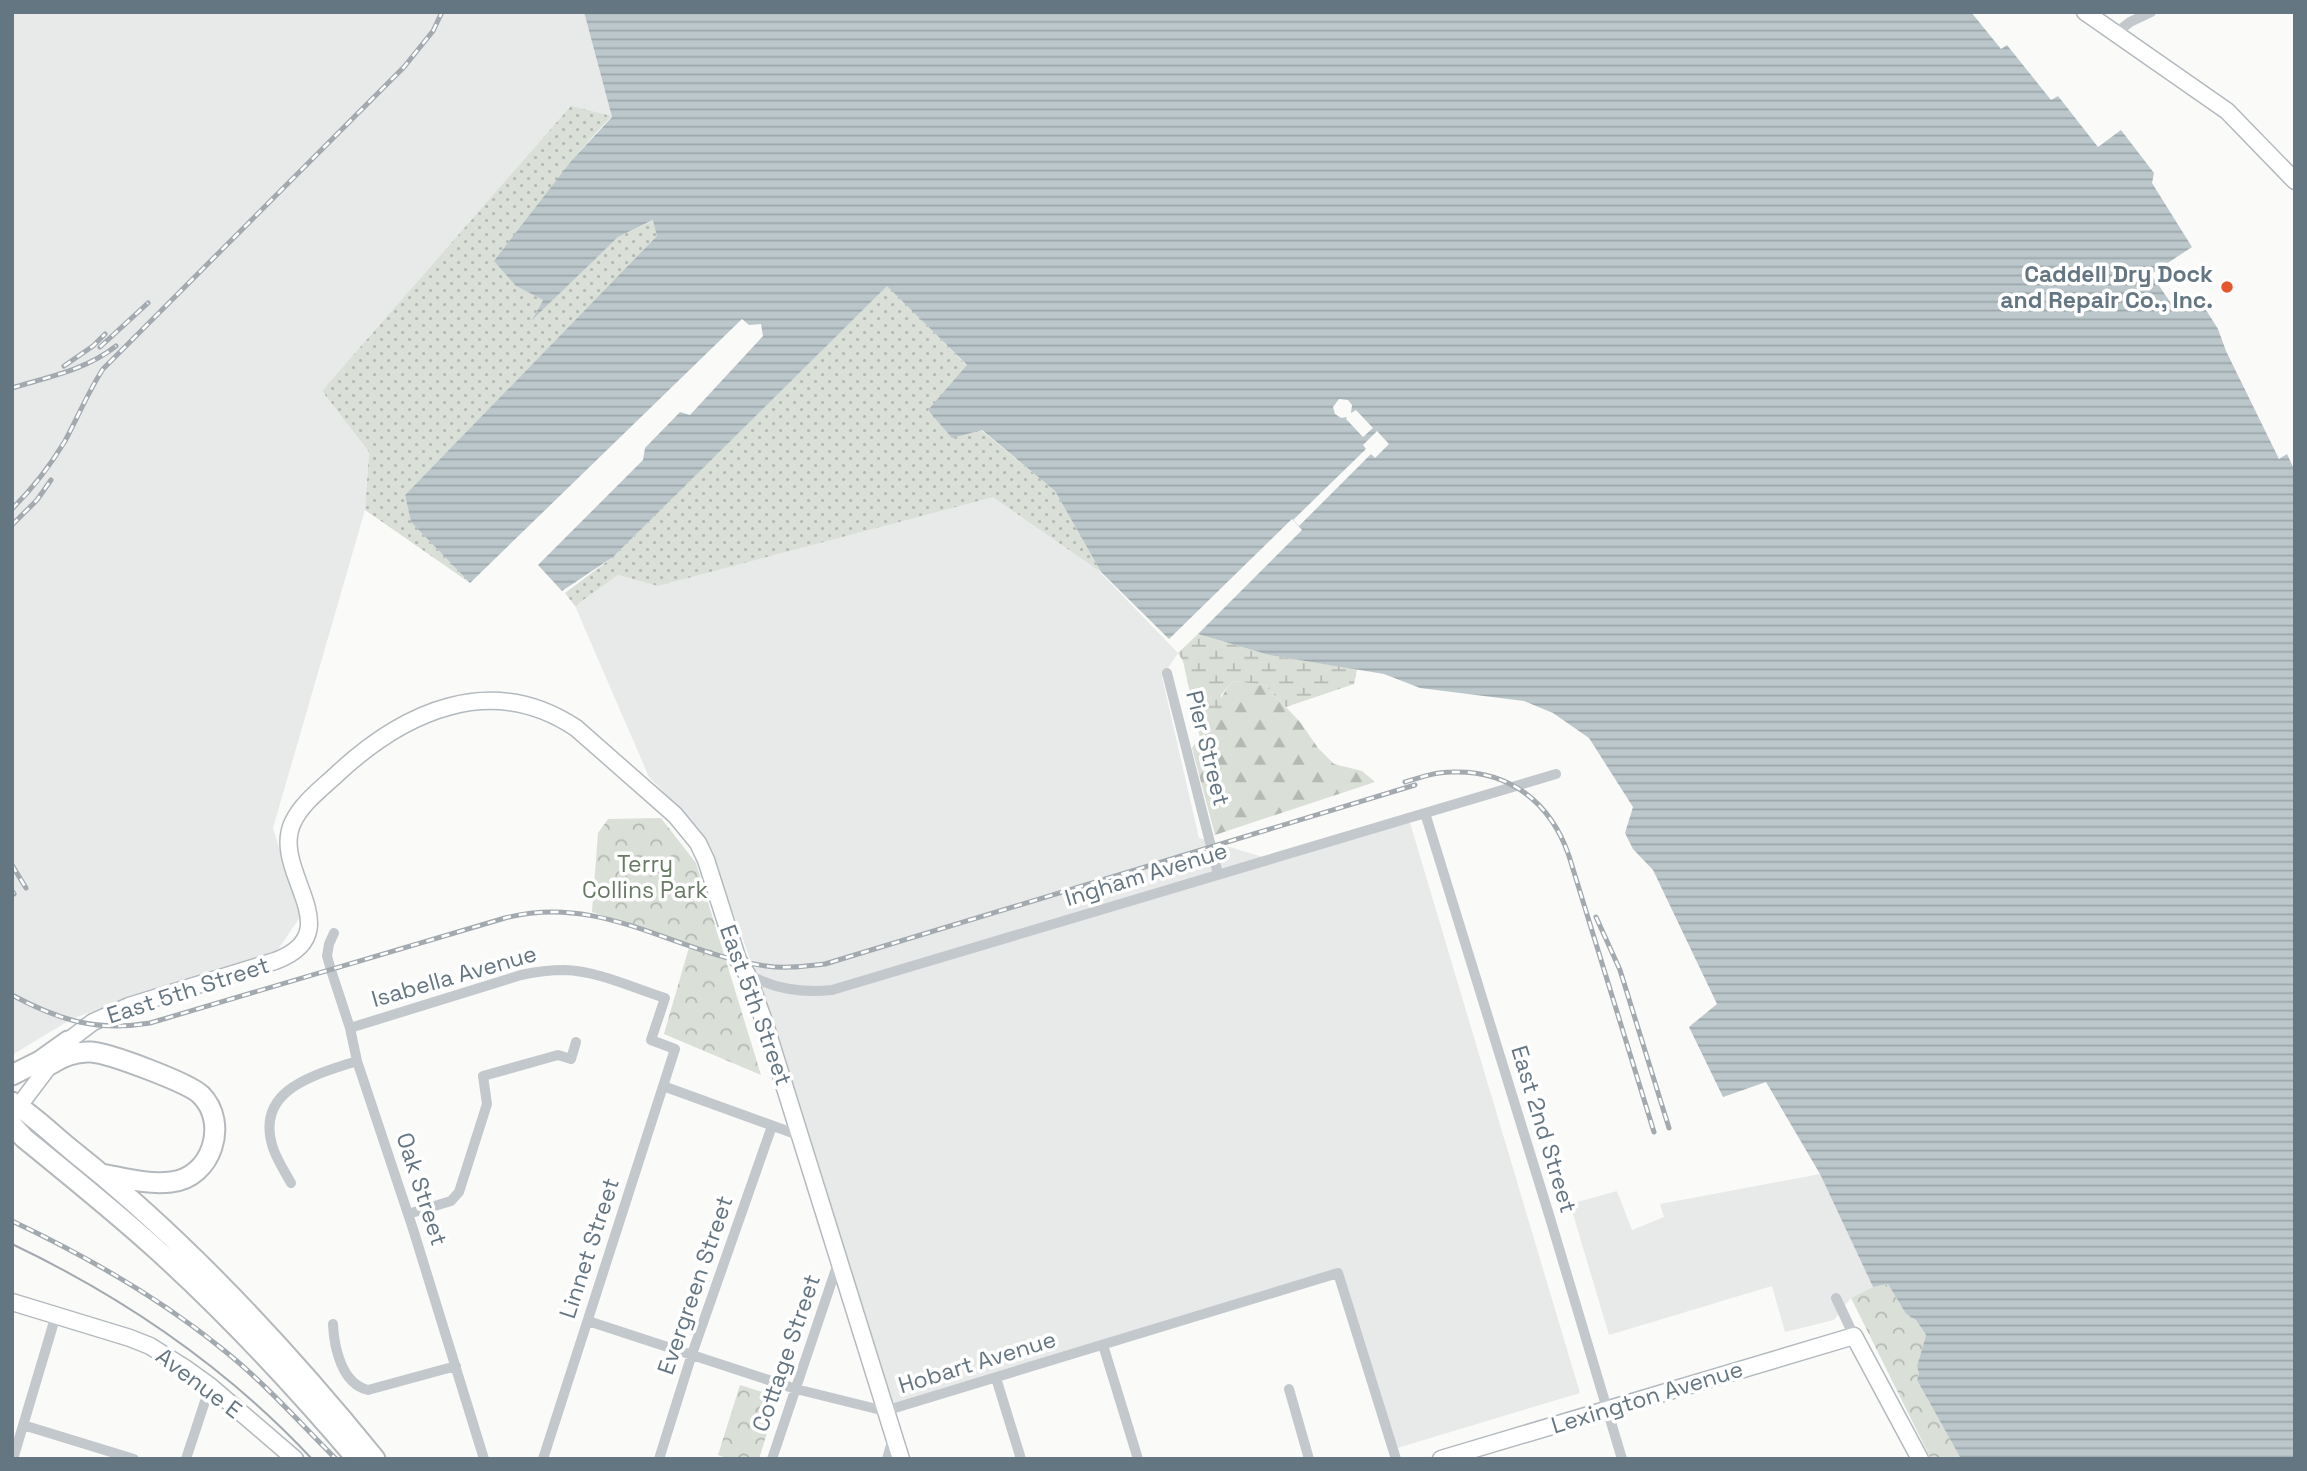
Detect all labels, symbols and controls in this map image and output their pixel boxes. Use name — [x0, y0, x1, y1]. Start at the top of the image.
place label: Caddell Dry Dock and Repair Co., Inc. — [2000, 259, 2213, 315]
marker: Caddell Dry Dock and Repair Co., Inc. — [2219, 279, 2235, 295]
street label: Pier Street — [1179, 687, 1237, 809]
street label: Ingham Avenue — [1061, 835, 1231, 913]
park label: Terry Collins Park — [582, 849, 708, 905]
street label: East 5th Street — [713, 920, 799, 1090]
street label: Isabella Avenue — [368, 938, 540, 1014]
street label: East 5th Street — [103, 950, 273, 1030]
street label: East 2nd Street — [1504, 1042, 1584, 1216]
street label: Oak Street — [390, 1129, 454, 1249]
street label: Linnet Street — [552, 1174, 626, 1322]
street label: Evergreen Street — [650, 1192, 740, 1378]
street label: Cottage Street — [745, 1270, 827, 1436]
street label: Hobart Avenue — [894, 1324, 1060, 1400]
street label: Avenue E — [150, 1341, 248, 1425]
street label: Lexington Avenue — [1548, 1354, 1746, 1440]

